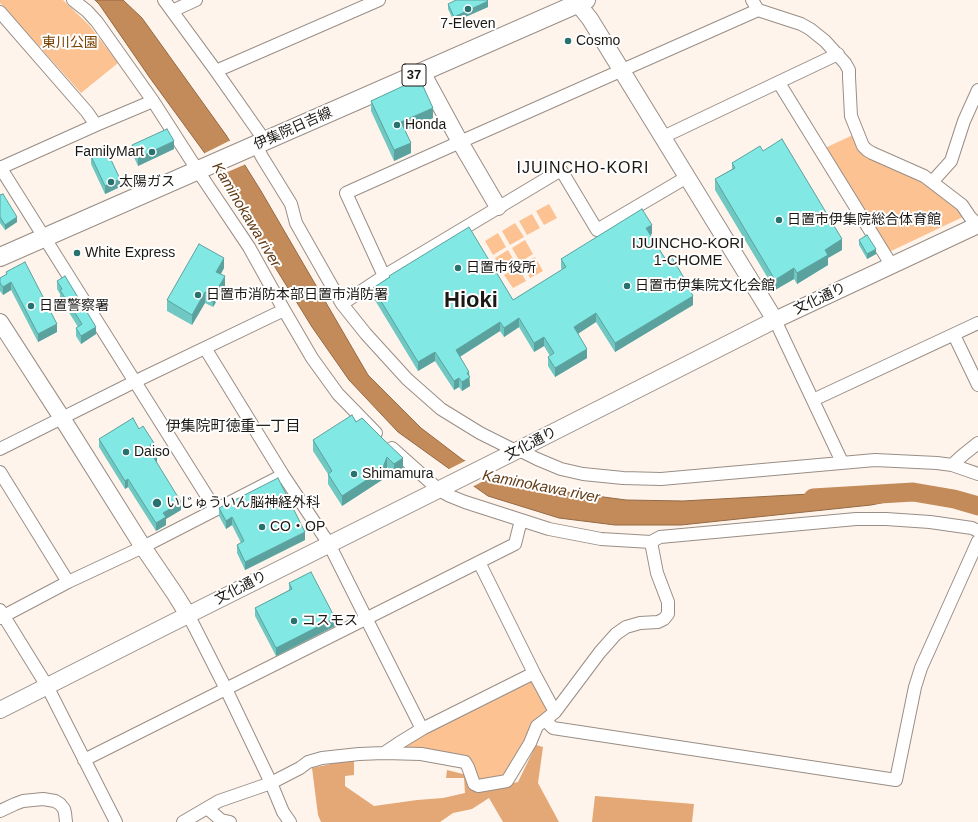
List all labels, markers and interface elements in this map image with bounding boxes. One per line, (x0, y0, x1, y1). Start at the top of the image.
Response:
marker: 7-Eleven (463, 4, 473, 14)
place label: 7-Eleven (440, 16, 496, 32)
place label: Cosmo (576, 33, 620, 49)
park label: 東川公園 (42, 35, 98, 51)
marker: Cosmo (563, 36, 573, 46)
road number: 37 (402, 64, 426, 86)
street label: 伊集院日吉線 (251, 104, 335, 154)
place label: Honda (405, 117, 446, 133)
marker: Honda (392, 120, 402, 130)
place label: FamilyMart (75, 144, 144, 160)
marker: FamilyMart (147, 147, 157, 157)
water label: Kaminokawa river (208, 159, 284, 271)
district label: IJUINCHO-KORI (516, 159, 650, 179)
place label: 太陽ガス (119, 174, 175, 190)
marker: 太陽ガス (106, 177, 116, 187)
place label: 日置市伊集院総合体育館 (787, 212, 941, 228)
marker: 日置市伊集院総合体育館 (774, 215, 784, 225)
district label: IJUINCHO-KORI 1-CHOME (625, 235, 751, 270)
place label: White Express (85, 245, 175, 261)
marker: White Express (72, 248, 82, 258)
place label: 日置市役所 (466, 260, 536, 276)
marker: 日置市役所 (453, 263, 463, 273)
place label: 日置市伊集院文化会館 (635, 278, 775, 294)
street label: 文化通り (791, 280, 849, 318)
marker: 日置市伊集院文化会館 (622, 281, 632, 291)
place label: 日置市消防本部日置市消防署 (206, 287, 388, 303)
district label: Hioki (444, 288, 498, 314)
marker: 日置市消防本部日置市消防署 (193, 290, 203, 300)
place label: 日置警察署 (39, 298, 109, 314)
marker: 日置警察署 (26, 301, 36, 311)
district label: 伊集院町徳重一丁目 (166, 418, 300, 436)
street label: 文化通り (502, 424, 560, 464)
place label: Daiso (134, 444, 170, 460)
marker: Daiso (121, 447, 131, 457)
place label: Shimamura (362, 466, 434, 482)
water label: Kaminokawa river (481, 467, 601, 507)
marker: Shimamura (349, 469, 359, 479)
place label: いじゅういん脳神経外科 (166, 495, 320, 511)
marker: いじゅういん脳神経外科 (151, 497, 163, 509)
place label: CO・OP (270, 519, 325, 535)
marker: CO・OP (257, 522, 267, 532)
street label: 文化通り (212, 568, 270, 608)
place label: コスモス (302, 613, 358, 629)
marker: コスモス (289, 616, 299, 626)

